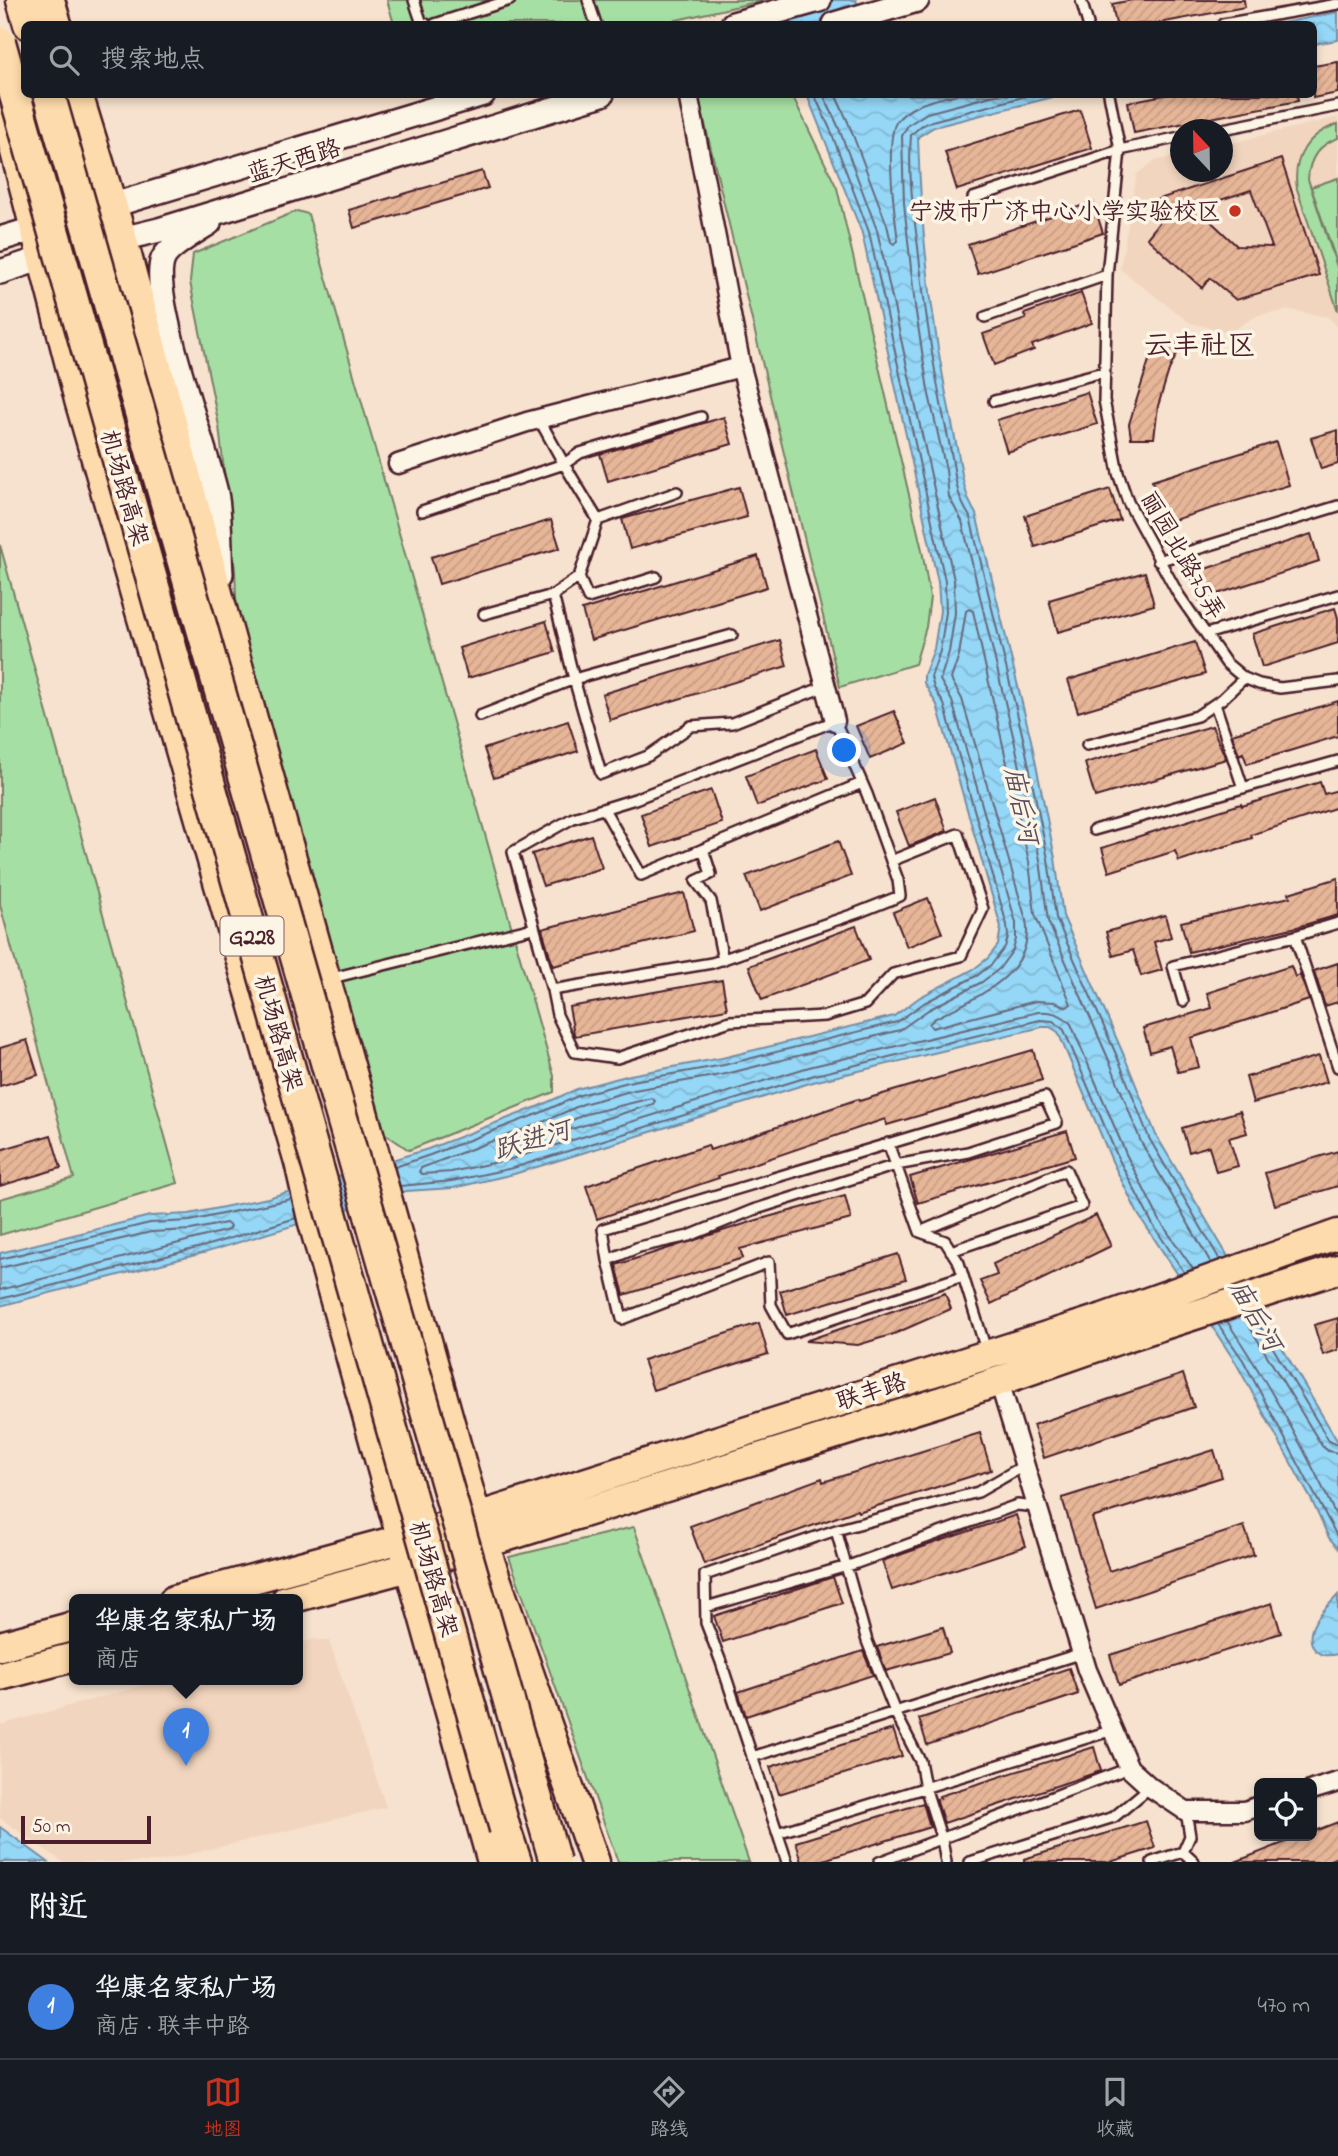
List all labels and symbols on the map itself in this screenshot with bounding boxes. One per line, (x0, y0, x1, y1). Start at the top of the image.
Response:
north arrow (1170, 119, 1233, 182)
street label: 蓝天西路 (244, 132, 346, 193)
place label: 宁波市广济中心小学实验校区 (909, 196, 1221, 231)
marker: 宁波市广济中心小学实验校区 (1227, 203, 1243, 219)
district label: 云丰社区 (1144, 327, 1256, 368)
street label: 机场路高架 (89, 426, 156, 551)
street label: 丽园北路75弄 (1130, 485, 1232, 627)
your location (827, 733, 861, 767)
water label: 庙后河 (992, 764, 1047, 852)
road number: G228 (220, 917, 284, 956)
street label: 机场路高架 (243, 971, 310, 1096)
water label: 跃进河 (490, 1112, 579, 1171)
water label: 庙后河 (1217, 1273, 1291, 1363)
street label: 联丰路 (832, 1366, 911, 1421)
street label: 机场路高架 (398, 1517, 465, 1642)
pin: 1 (163, 1708, 209, 1766)
scale bar (21, 1813, 150, 1845)

